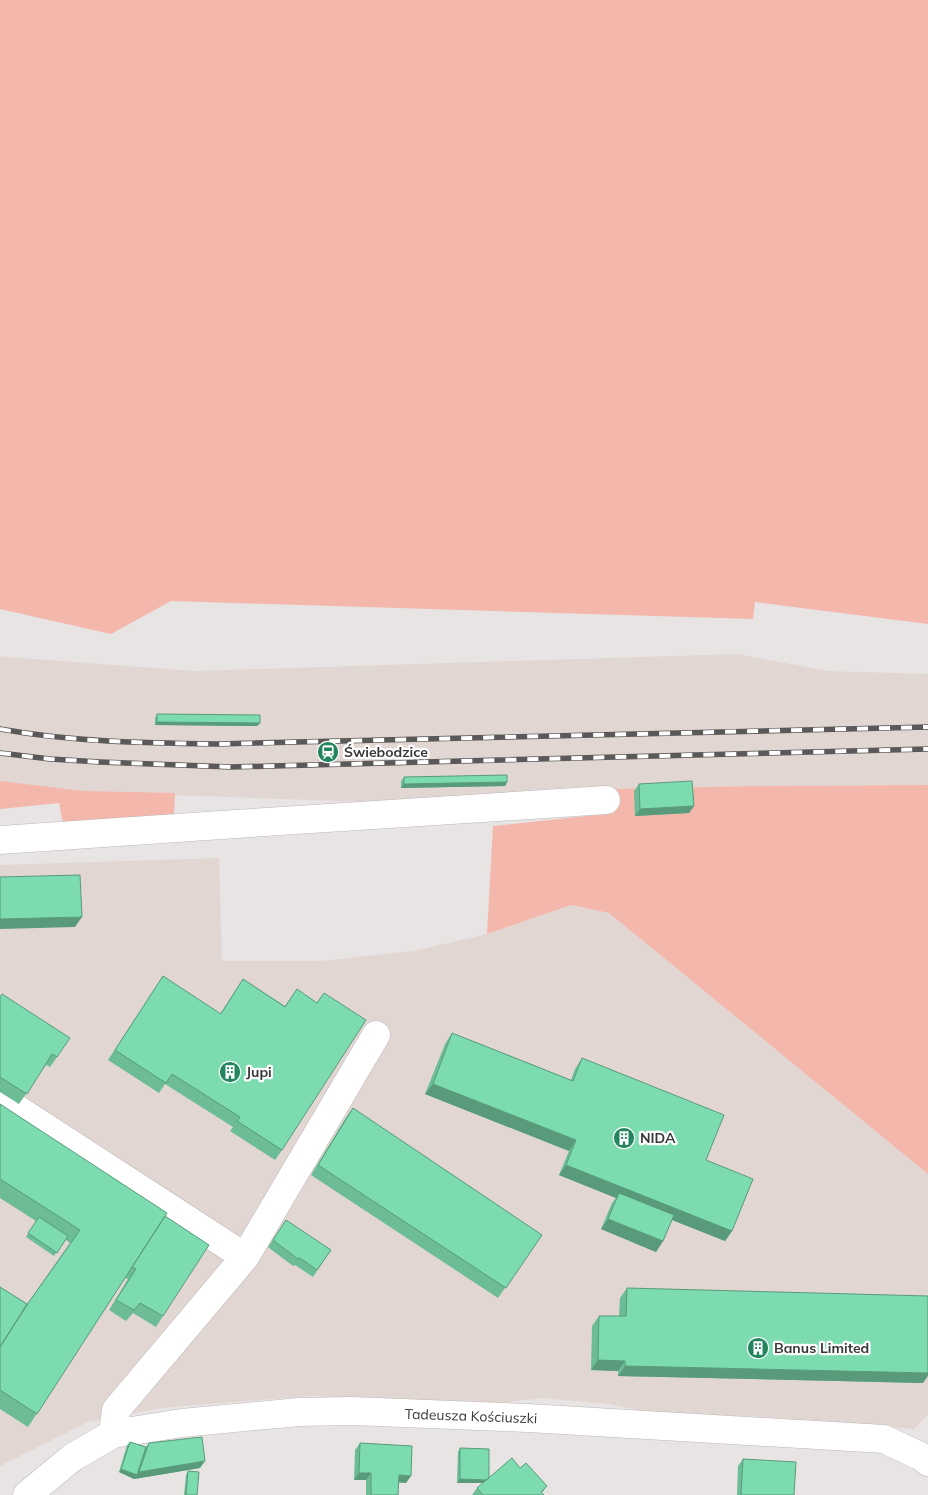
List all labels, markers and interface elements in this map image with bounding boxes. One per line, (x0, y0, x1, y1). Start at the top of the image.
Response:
station icon: Świebodzice (316, 740, 340, 764)
place label: Świebodzice (344, 743, 428, 761)
building icon: Jupi (218, 1060, 242, 1084)
place label: Jupi (246, 1063, 272, 1081)
building icon: NIDA (612, 1126, 636, 1150)
place label: NIDA (640, 1129, 676, 1147)
building icon: Banus Limited (746, 1336, 770, 1360)
place label: Banus Limited (774, 1339, 869, 1357)
street label: Tadeusza Kościuszki (404, 1405, 538, 1427)

